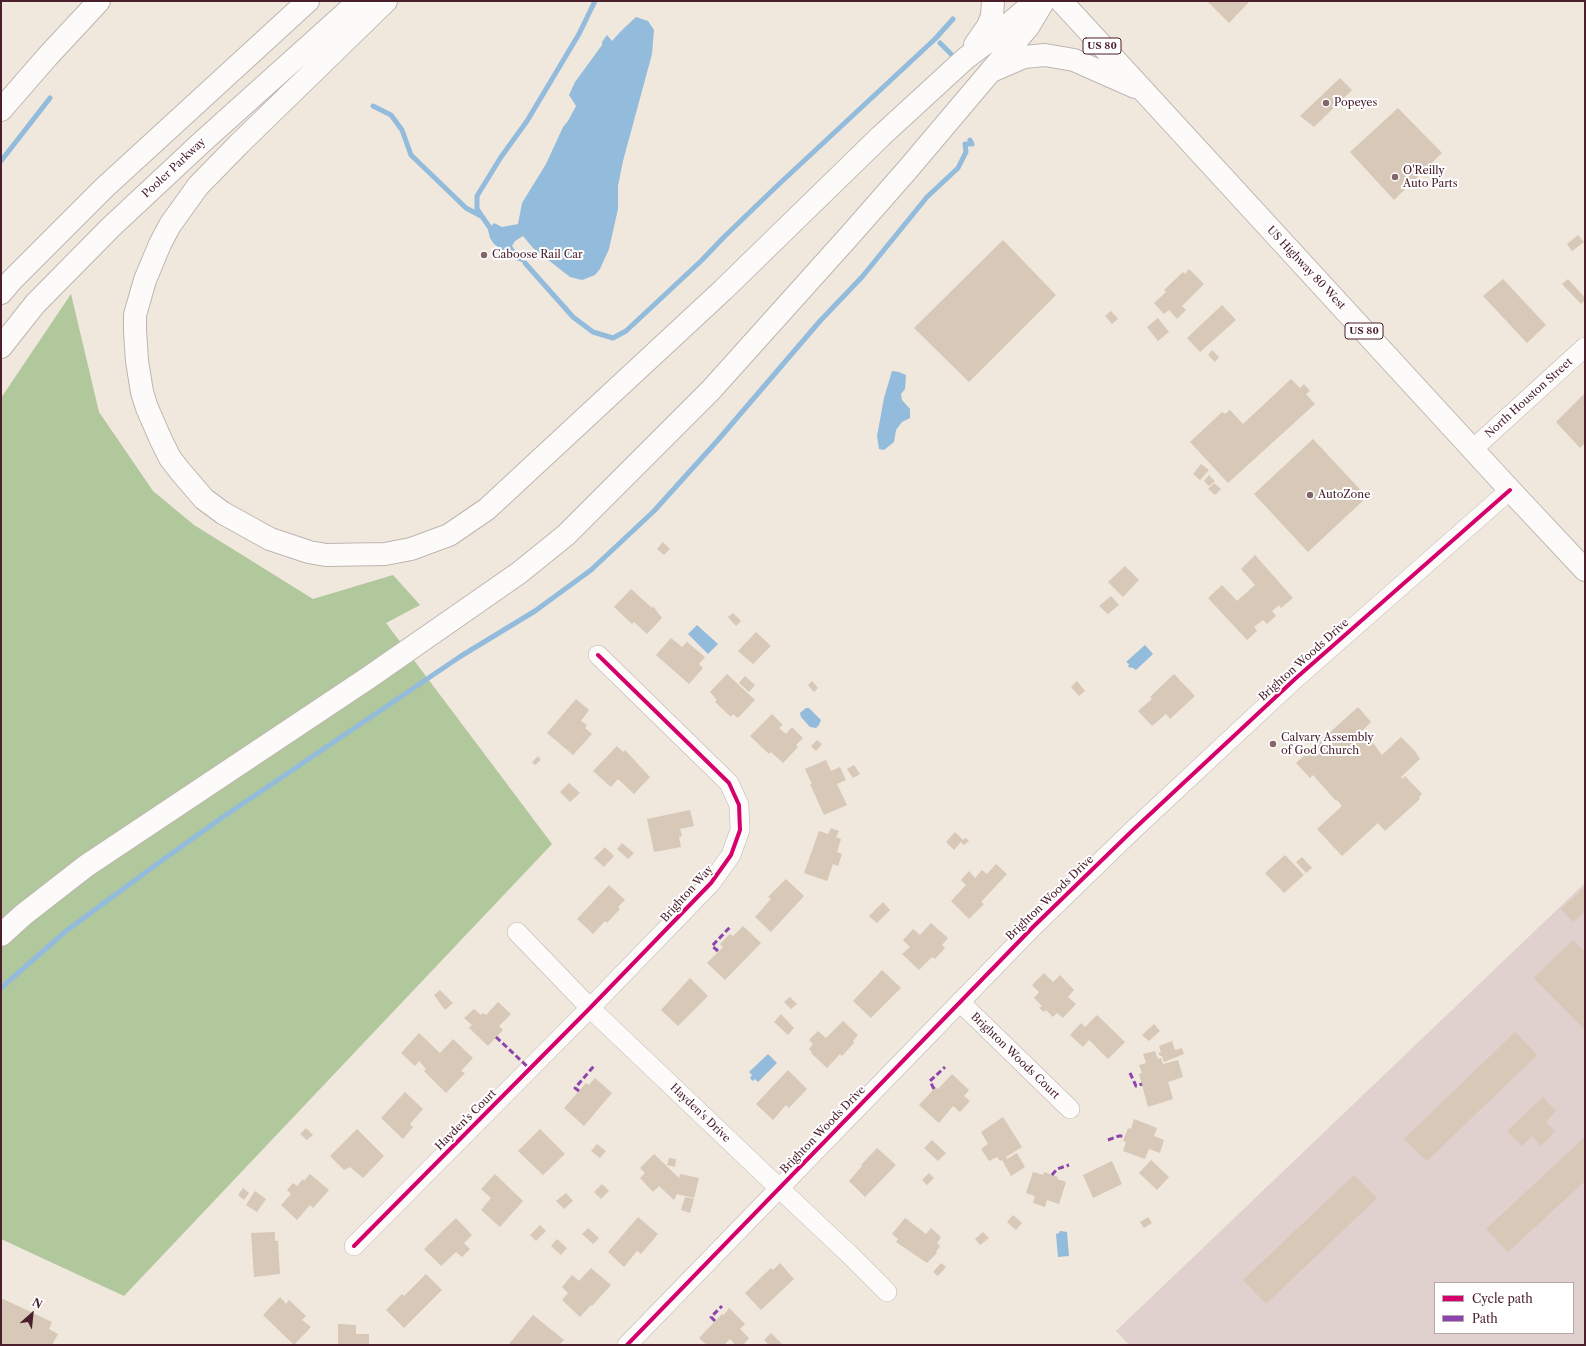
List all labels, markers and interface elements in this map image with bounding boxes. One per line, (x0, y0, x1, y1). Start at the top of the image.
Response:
road number: US 80 (1083, 38, 1121, 54)
place label: Popeyes (1334, 96, 1377, 110)
marker: Popeyes (1321, 98, 1331, 108)
street label: Pooler Parkway (140, 135, 208, 201)
place label: O'Reilly Auto Parts (1403, 164, 1458, 190)
marker: O'Reilly Auto Parts (1390, 172, 1400, 182)
street label: US Highway 80 West (1264, 224, 1348, 312)
place label: Caboose Rail Car (492, 248, 583, 262)
marker: Caboose Rail Car (479, 250, 489, 260)
road number: US 80 (1345, 323, 1383, 339)
street label: North Houston Street (1483, 355, 1575, 441)
place label: AutoZone (1318, 488, 1370, 502)
marker: AutoZone (1305, 490, 1315, 500)
street label: Brighton Woods Drive (1256, 616, 1352, 704)
place label: Calvary Assembly of God Church (1281, 731, 1374, 757)
marker: Calvary Assembly of God Church (1268, 739, 1278, 749)
street label: Brighton Woods Drive (1004, 853, 1096, 943)
street label: Brighton Way (658, 863, 716, 925)
street label: Brighton Woods Court (968, 1010, 1062, 1102)
street label: Hayden's Drive (667, 1081, 733, 1145)
street label: Brighton Woods Drive (778, 1084, 868, 1176)
street label: Hayden's Court (433, 1087, 499, 1153)
legend (1434, 1282, 1574, 1334)
text: Cycle path (1472, 1291, 1533, 1306)
north arrow (12, 1294, 52, 1334)
text: N (30, 1295, 45, 1312)
text: Path (1472, 1311, 1498, 1326)

